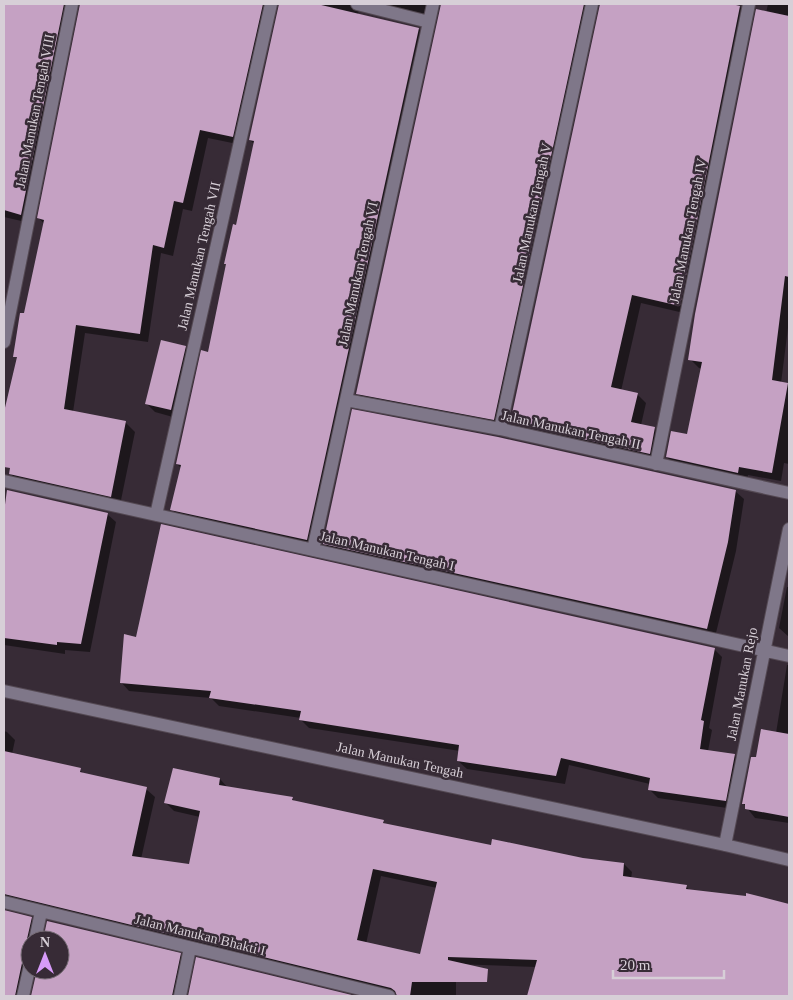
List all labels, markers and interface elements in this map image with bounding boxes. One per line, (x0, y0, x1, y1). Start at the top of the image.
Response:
street label: Jalan Manukan Tengah VIII (13, 32, 57, 189)
street label: Jalan Manukan Tengah V (510, 142, 554, 284)
street label: Jalan Manukan Tengah IV (667, 157, 709, 305)
street label: Jalan Manukan Tengah VII (175, 180, 223, 332)
street label: Jalan Manukan Tengah VI (335, 200, 381, 348)
street label: Jalan Manukan Tengah II (500, 408, 642, 452)
street label: Jalan Manukan Tengah I (318, 528, 456, 574)
street label: Jalan Manukan Rejo (724, 626, 760, 742)
street label: Jalan Manukan Tengah (335, 739, 465, 781)
street label: Jalan Manukan Bhakti I (133, 911, 267, 959)
north arrow (20, 930, 70, 980)
text: N (40, 935, 50, 950)
scale bar (613, 948, 724, 980)
text: 20 m (620, 957, 651, 973)

